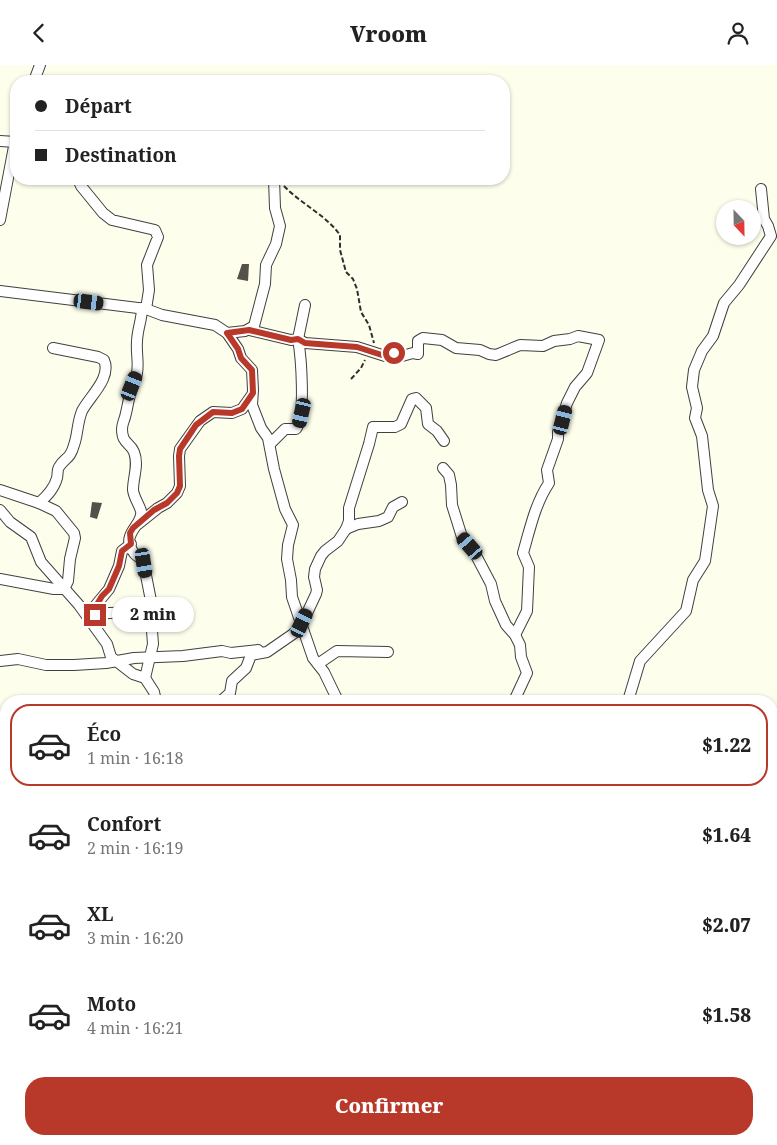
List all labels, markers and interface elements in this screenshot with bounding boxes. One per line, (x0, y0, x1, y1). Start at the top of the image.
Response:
text: Vroom (350, 18, 427, 48)
icon: back (25, 19, 53, 47)
icon: person (724, 19, 752, 47)
text: Départ (65, 93, 132, 119)
text: Destination (65, 142, 177, 168)
north arrow (716, 200, 761, 245)
map controls (716, 200, 761, 245)
car (73, 293, 104, 311)
route start (383, 342, 405, 364)
car (119, 369, 144, 403)
car (291, 397, 312, 429)
car (552, 404, 573, 436)
car (454, 530, 485, 562)
car (134, 547, 153, 579)
callout: 2 min (112, 597, 195, 633)
text: 2 min (130, 603, 176, 625)
route end (84, 604, 106, 626)
car (288, 606, 315, 640)
text: Éco (87, 721, 121, 747)
icon: car (27, 723, 72, 768)
text: $1.22 (702, 732, 751, 758)
text: 1 min · 16:18 (87, 747, 183, 769)
text: Confort (87, 811, 161, 837)
icon: car (27, 813, 72, 858)
text: $1.64 (702, 822, 751, 848)
text: 2 min · 16:19 (87, 837, 183, 859)
text: XL (87, 901, 113, 927)
icon: car (27, 903, 72, 948)
text: $2.07 (702, 912, 751, 938)
text: 3 min · 16:20 (87, 927, 183, 949)
text: Moto (87, 991, 136, 1017)
icon: car (27, 993, 72, 1038)
text: $1.58 (702, 1002, 751, 1028)
text: 4 min · 16:21 (87, 1017, 183, 1039)
button: Confirmer (25, 1077, 753, 1135)

